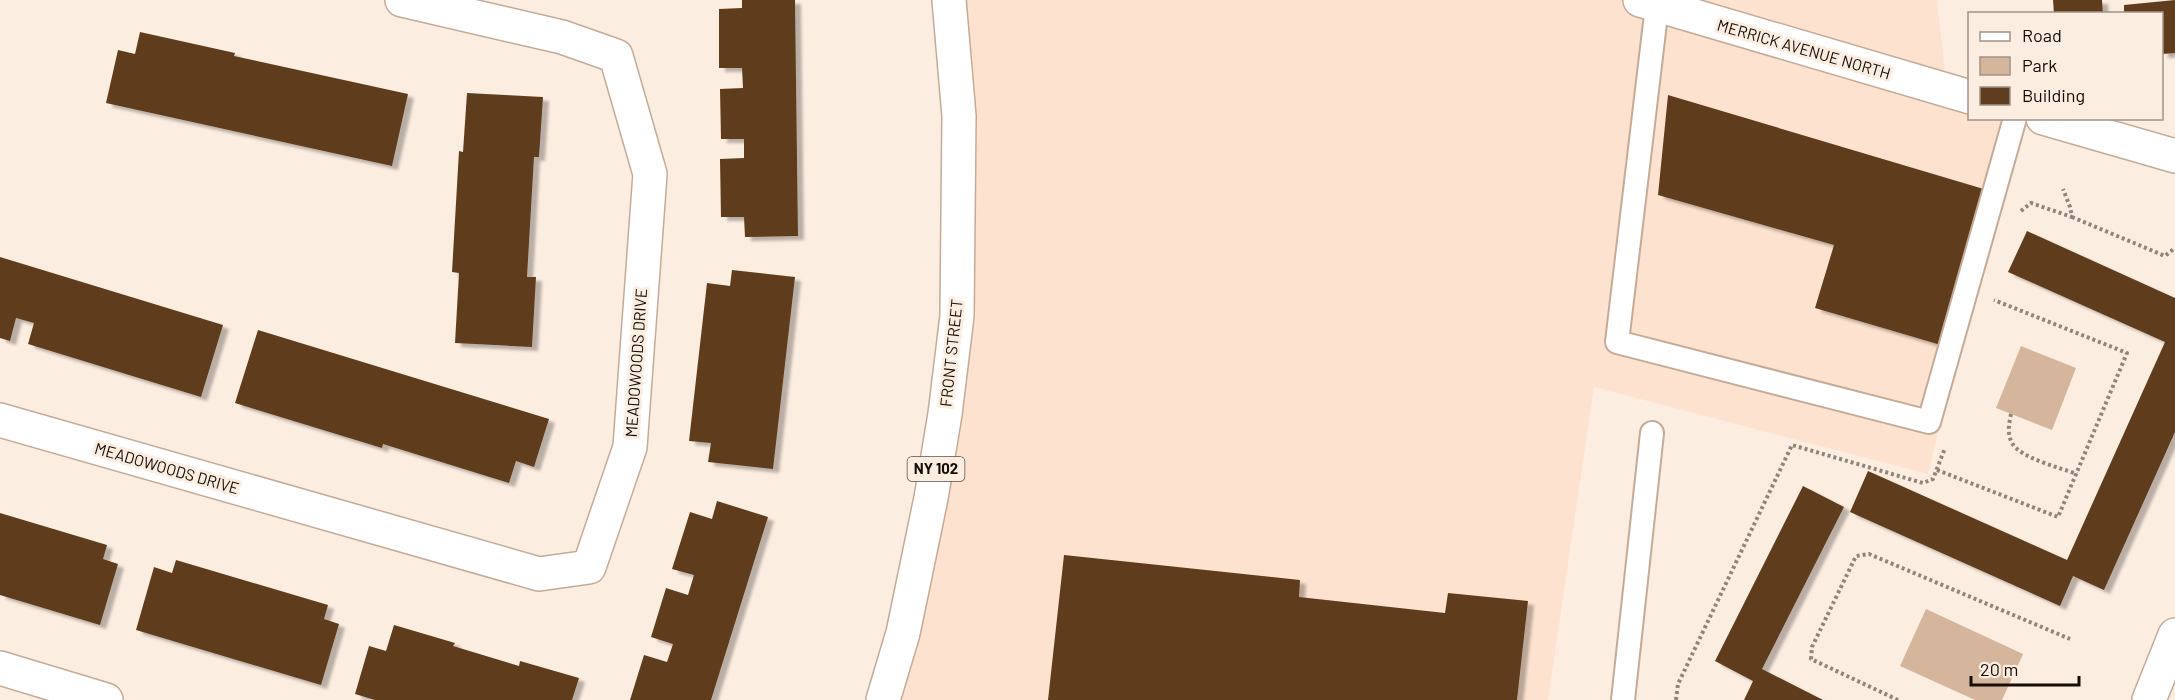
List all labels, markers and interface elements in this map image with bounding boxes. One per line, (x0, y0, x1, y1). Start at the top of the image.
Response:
legend (1968, 12, 2163, 120)
street label: MERRICK AVENUE NORTH (1715, 15, 1893, 82)
text: Road (2022, 24, 2062, 46)
text: Park (2022, 54, 2057, 76)
text: Building (2022, 84, 2085, 106)
street label: MEADOWOODS DRIVE (621, 288, 650, 438)
street label: FRONT STREET (935, 298, 966, 408)
street label: MEADOWOODS DRIVE (93, 438, 241, 497)
road number: NY 102 (908, 457, 964, 481)
scale bar (1971, 649, 2079, 687)
text: 20 m (1980, 658, 2018, 680)

